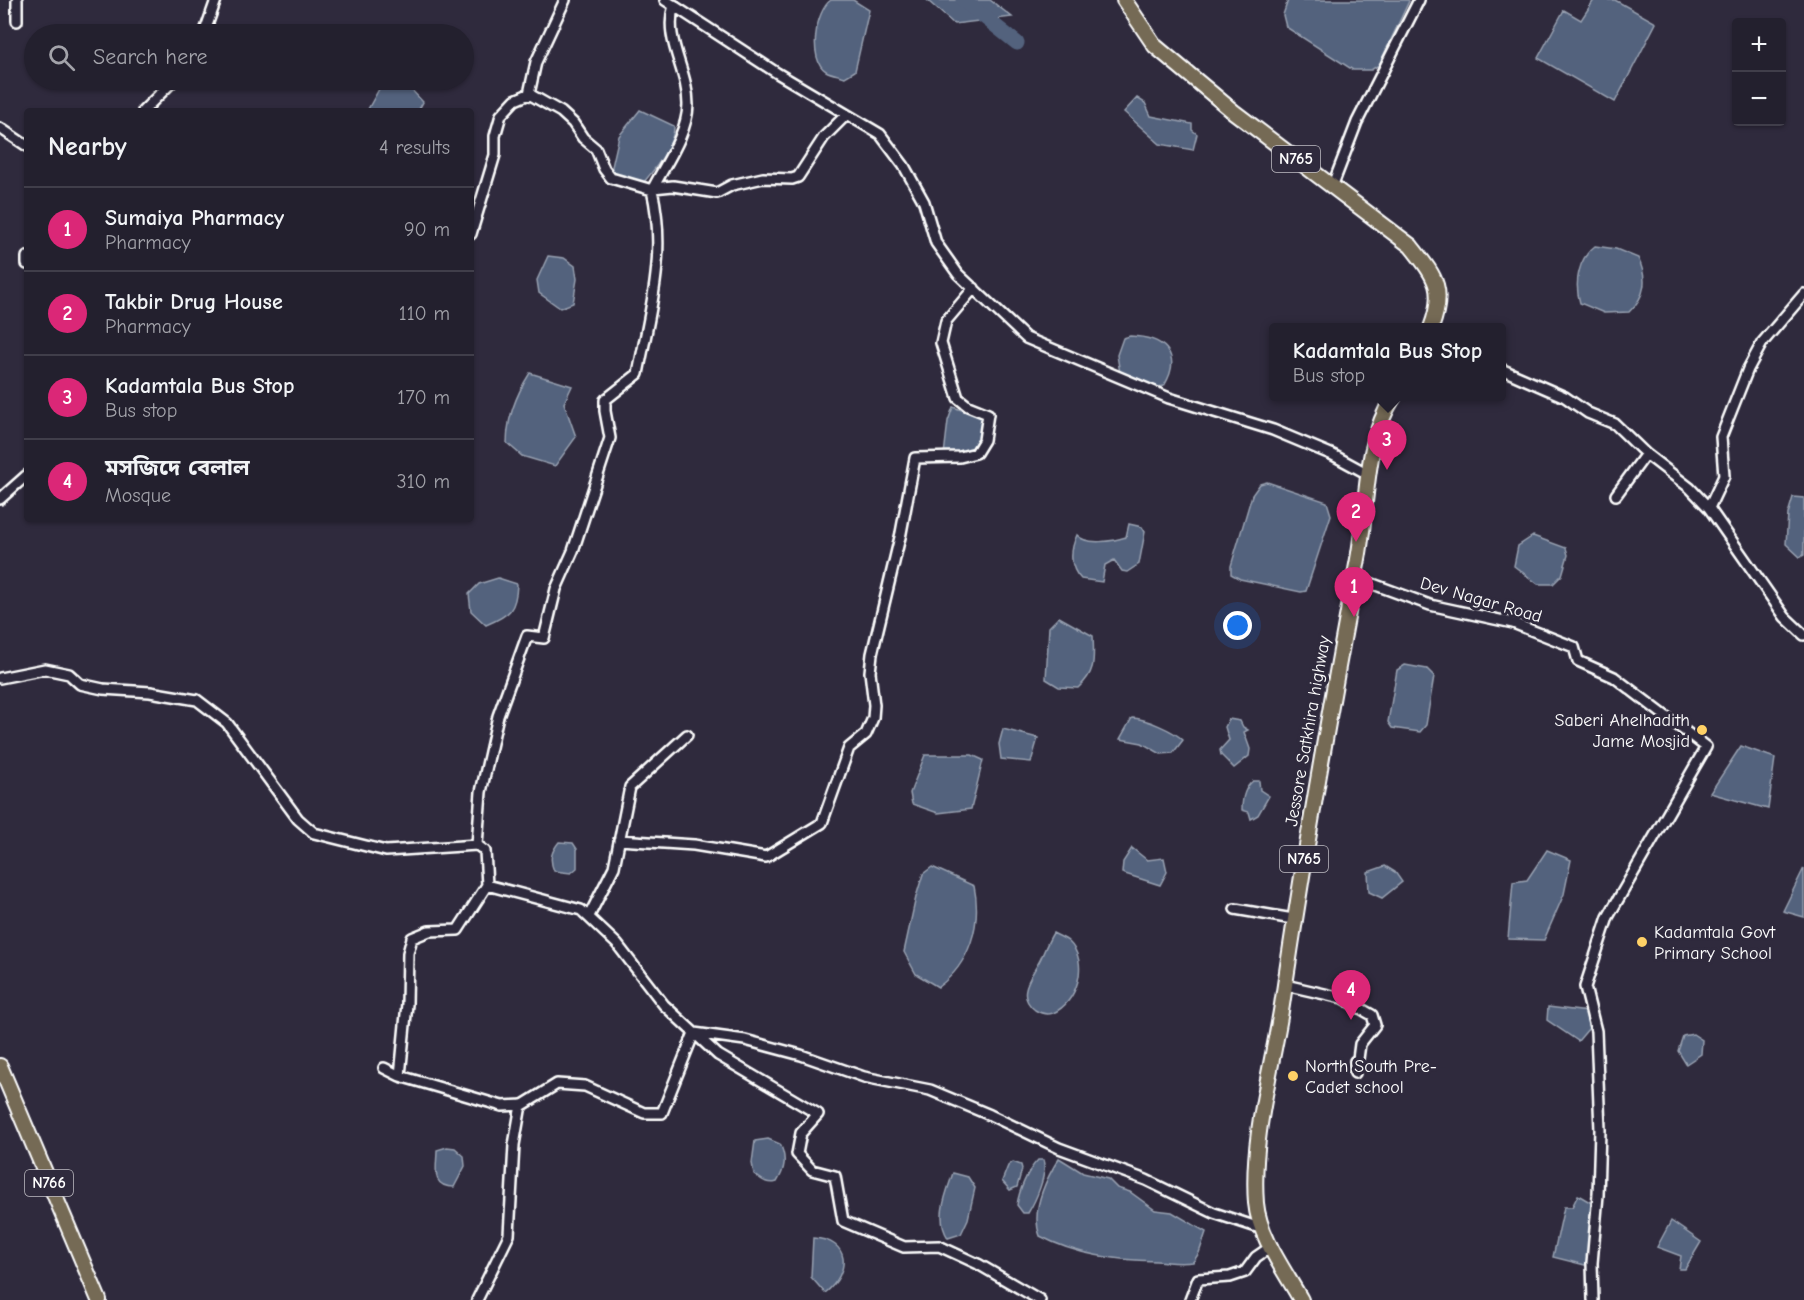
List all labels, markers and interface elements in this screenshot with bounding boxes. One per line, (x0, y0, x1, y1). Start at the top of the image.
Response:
map controls (1732, 18, 1786, 126)
button: + (1732, 18, 1786, 72)
search box (24, 24, 474, 90)
icon: search (45, 41, 78, 74)
text: Search here (93, 44, 208, 70)
button: − (1732, 72, 1786, 126)
text: Nearby (48, 132, 127, 162)
text: 4 results (379, 136, 450, 159)
road number: N765 (1272, 146, 1320, 172)
text: Sumaiya Pharmacy (105, 205, 284, 231)
text: 1 (64, 218, 71, 241)
text: 90 m (404, 218, 450, 241)
text: Pharmacy (105, 231, 191, 254)
text: Takbir Drug House (105, 289, 283, 315)
text: 2 (63, 302, 72, 325)
text: 110 m (399, 302, 450, 325)
text: Pharmacy (105, 315, 191, 338)
popup (1269, 323, 1506, 401)
text: Kadamtala Bus Stop (1293, 338, 1482, 364)
text: Bus stop (1293, 364, 1365, 387)
text: Kadamtala Bus Stop (105, 373, 294, 399)
text: 3 (63, 386, 72, 409)
text: 170 m (397, 386, 450, 409)
text: Bus stop (105, 399, 177, 422)
pin: 3 (1368, 420, 1406, 470)
text: মসজিদে বেলাল (105, 455, 250, 481)
text: 4 (63, 470, 72, 493)
text: 310 m (397, 470, 450, 493)
text: Mosque (105, 484, 171, 507)
pin: 2 (1336, 492, 1376, 542)
pin: 1 (1334, 568, 1374, 617)
street label: Dev Nagar Road (1418, 573, 1544, 627)
your location (1223, 611, 1252, 640)
street label: Jessore Satkhira highway (1281, 633, 1335, 828)
place label: Saberi Ahelhadith Jame Mosjid (1554, 710, 1690, 752)
marker: Saberi Ahelhadith Jame Mosjid (1695, 723, 1709, 737)
road number: N765 (1280, 846, 1328, 872)
place label: Kadamtala Govt Primary School (1654, 922, 1776, 964)
marker: Kadamtala Govt Primary School (1635, 935, 1649, 949)
pin: 4 (1332, 970, 1370, 1020)
place label: North South Pre- Cadet school (1305, 1056, 1437, 1098)
marker: North South Pre- Cadet school (1286, 1069, 1300, 1083)
road number: N766 (25, 1170, 73, 1196)

